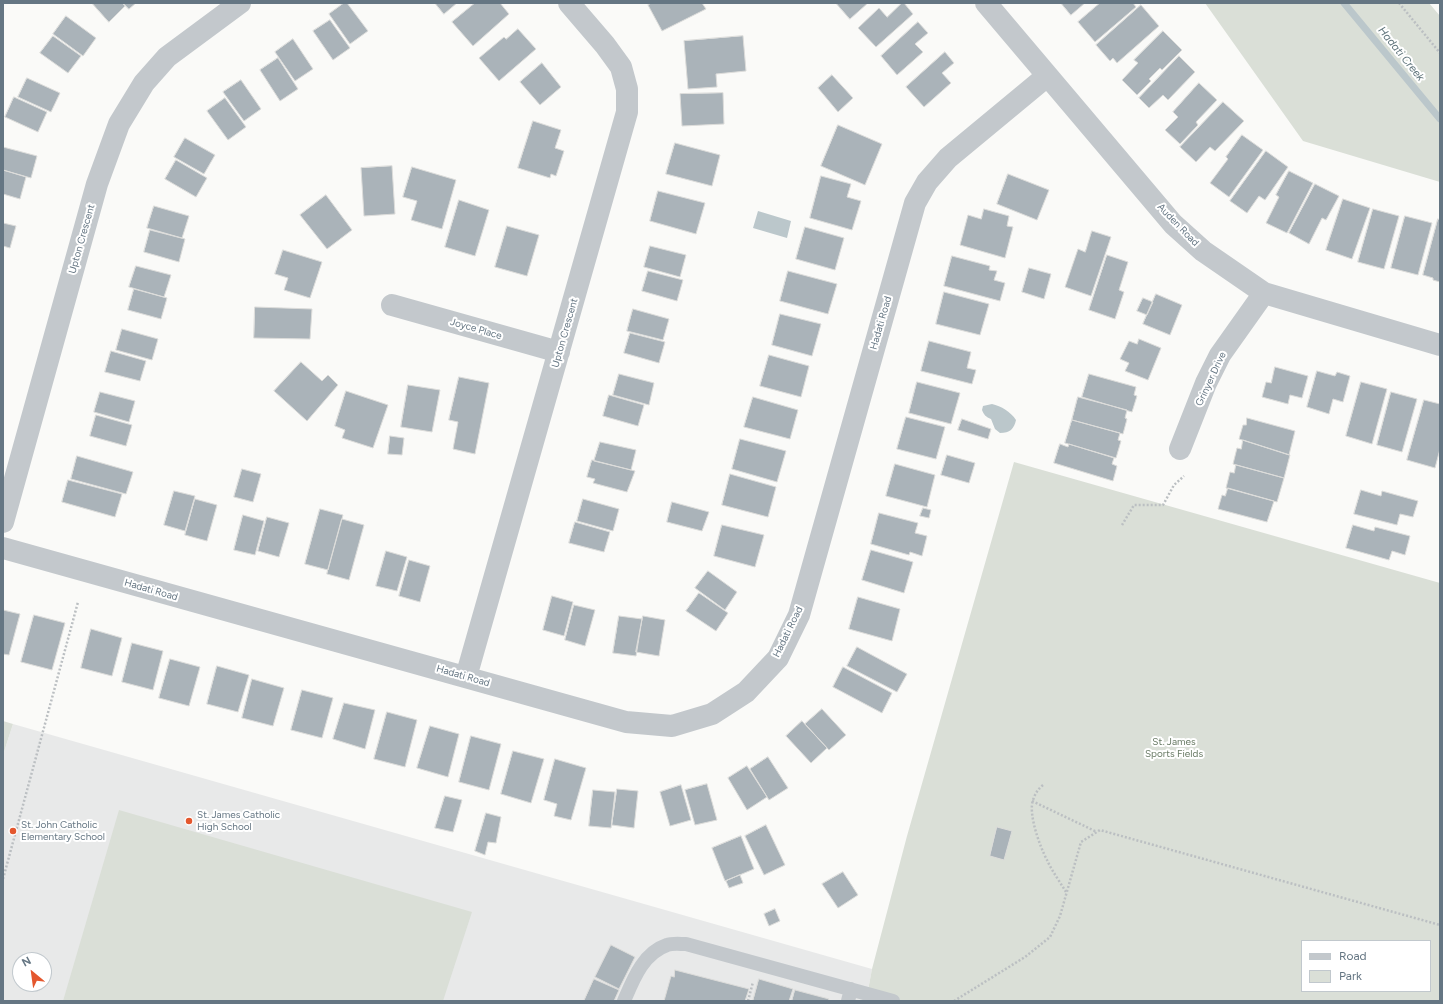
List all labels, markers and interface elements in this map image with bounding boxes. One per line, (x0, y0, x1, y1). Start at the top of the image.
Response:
water label: Hadati Creek (1375, 24, 1427, 84)
street label: Auden Road (1155, 201, 1201, 249)
street label: Upton Crescent (66, 203, 98, 275)
street label: Hadati Road (868, 295, 894, 351)
street label: Upton Crescent (549, 297, 581, 369)
street label: Joyce Place (449, 316, 503, 342)
street label: Grinyer Drive (1193, 350, 1229, 408)
street label: Hadati Road (123, 577, 179, 603)
street label: Hadati Road (771, 605, 805, 659)
street label: Hadati Road (435, 663, 491, 689)
park label: St. James Sports Fields (1145, 736, 1203, 760)
place label: St. James Catholic High School (197, 809, 280, 832)
marker: St. James Catholic High School (184, 816, 194, 826)
place label: St. John Catholic Elementary School (21, 819, 105, 842)
marker: St. John Catholic Elementary School (8, 826, 18, 836)
legend (1301, 940, 1431, 992)
text: Road (1339, 949, 1367, 963)
north arrow (12, 952, 52, 992)
text: N (20, 954, 33, 970)
text: Park (1339, 969, 1362, 983)

